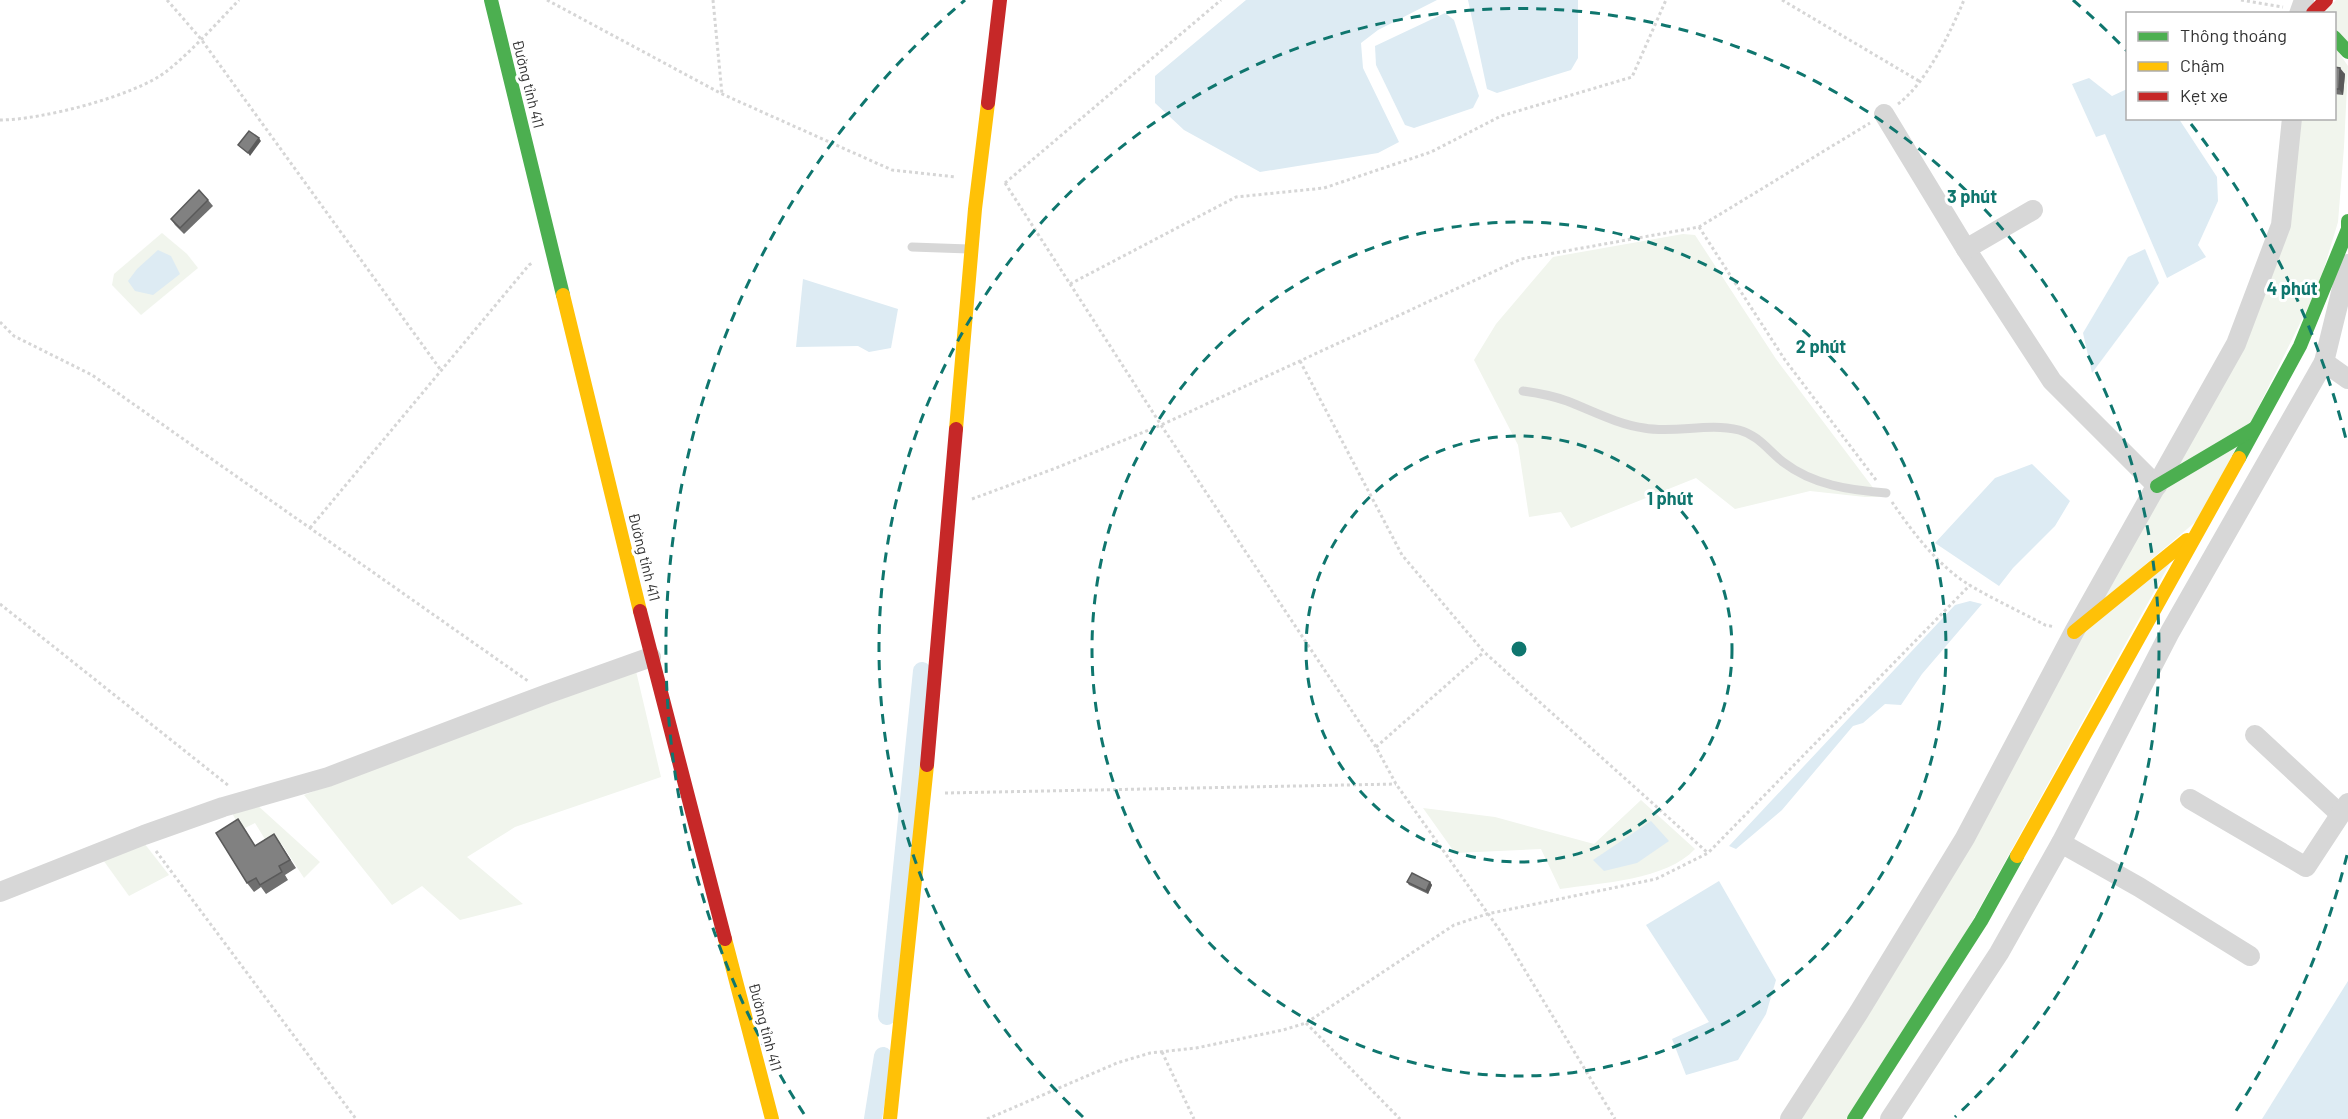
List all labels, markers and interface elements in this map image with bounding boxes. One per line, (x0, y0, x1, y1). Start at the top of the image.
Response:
legend (2126, 12, 2336, 120)
text: Thông thoáng (2180, 24, 2287, 46)
street label: Đường tỉnh 411 (509, 38, 549, 130)
text: Chậm (2180, 54, 2225, 76)
text: Kẹt xe (2180, 84, 2228, 106)
text: 3 phút (1947, 185, 1997, 207)
text: 4 phút (2266, 277, 2318, 299)
text: 2 phút (1796, 335, 1846, 357)
text: 1 phút (1647, 487, 1694, 509)
street label: Đường tỉnh 411 (625, 511, 665, 603)
centre of rings (1509, 639, 1529, 659)
street label: Đường tỉnh 411 (746, 981, 786, 1073)

